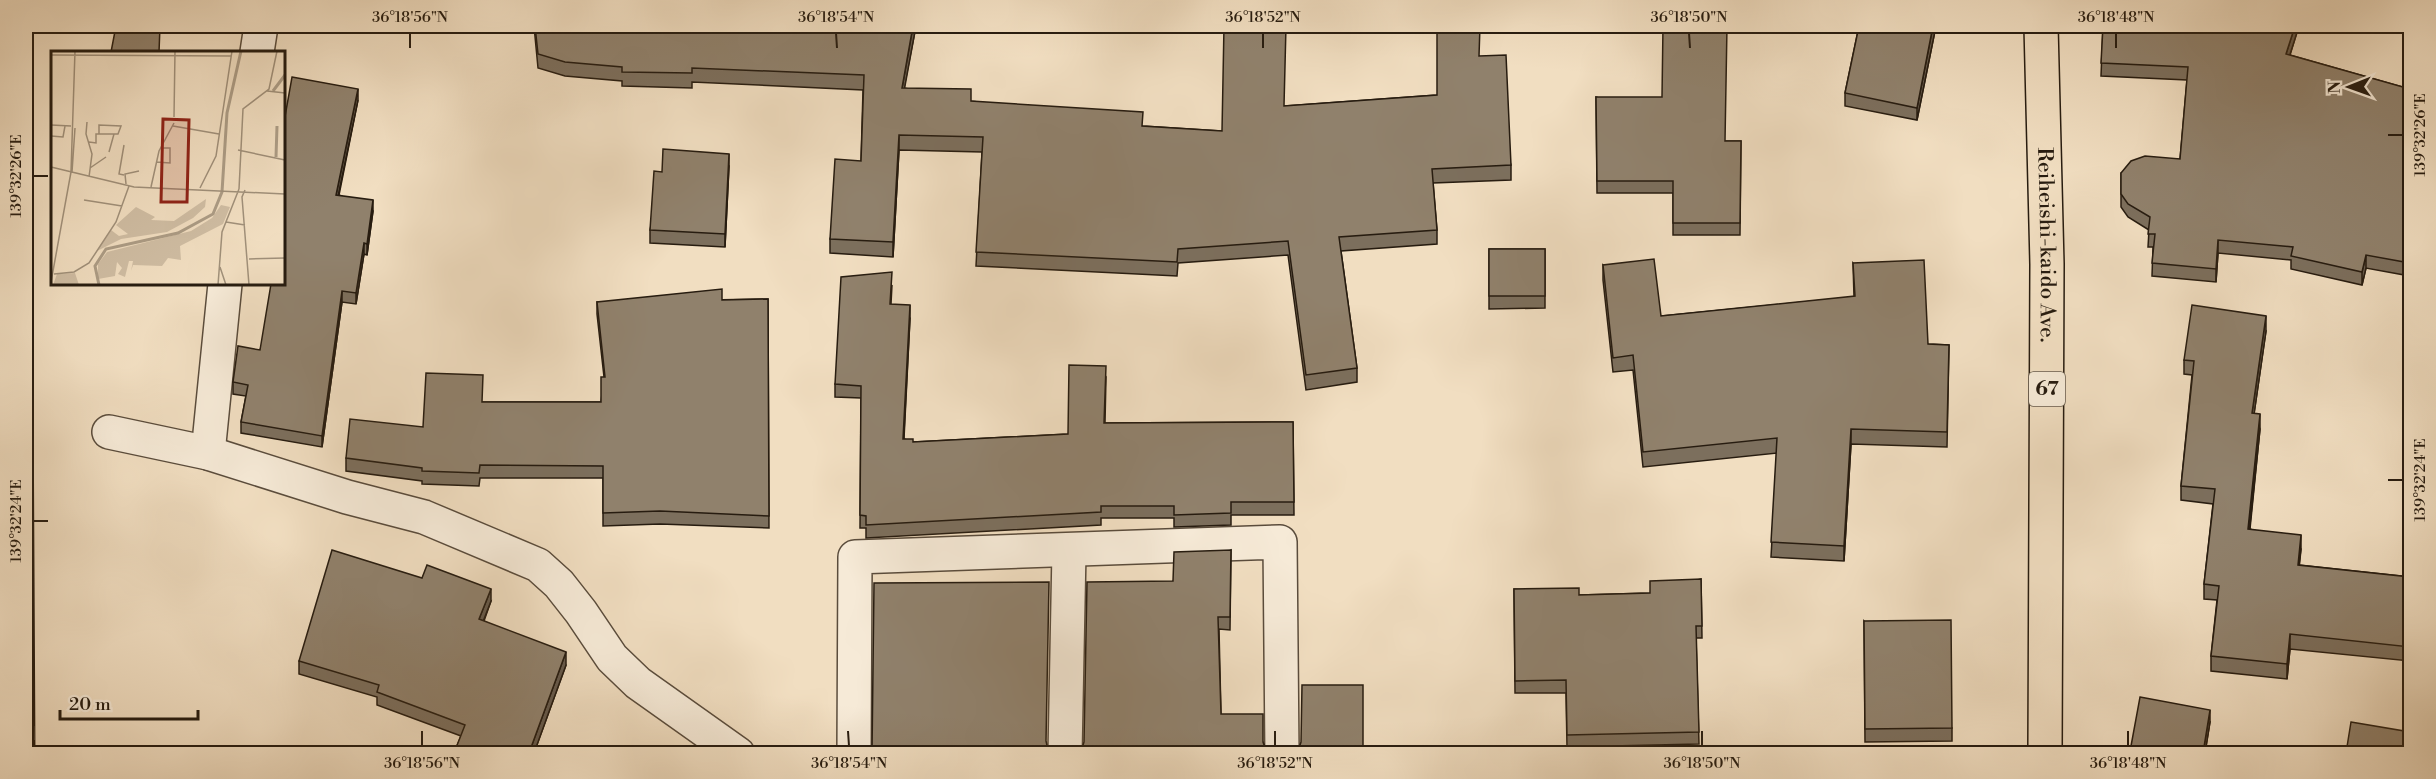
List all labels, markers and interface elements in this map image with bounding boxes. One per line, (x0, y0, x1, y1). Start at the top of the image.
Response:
text: 36°18'56"N (372, 8, 448, 27)
text: 36°18'54"N (798, 8, 874, 27)
text: 36°18'52"N (1225, 8, 1301, 27)
text: 36°18'50"N (1651, 8, 1727, 27)
text: 36°18'48"N (2078, 8, 2154, 27)
inset map (51, 51, 285, 285)
north arrow (2319, 57, 2379, 117)
text: N (2325, 80, 2345, 94)
text: 139°32'26"E (2411, 93, 2430, 177)
text: 139°32'26"E (7, 134, 26, 218)
street label: Reiheishi-kaido Ave. (2031, 147, 2060, 343)
road number: 67 (2029, 372, 2065, 406)
text: 139°32'24"E (2411, 438, 2430, 522)
text: 139°32'24"E (7, 479, 26, 563)
scale bar (60, 683, 198, 721)
text: 20 m (69, 693, 111, 716)
text: 36°18'56"N (384, 754, 460, 773)
text: 36°18'54"N (811, 754, 887, 773)
text: 36°18'52"N (1237, 754, 1313, 773)
text: 36°18'50"N (1664, 754, 1740, 773)
text: 36°18'48"N (2090, 754, 2166, 773)

